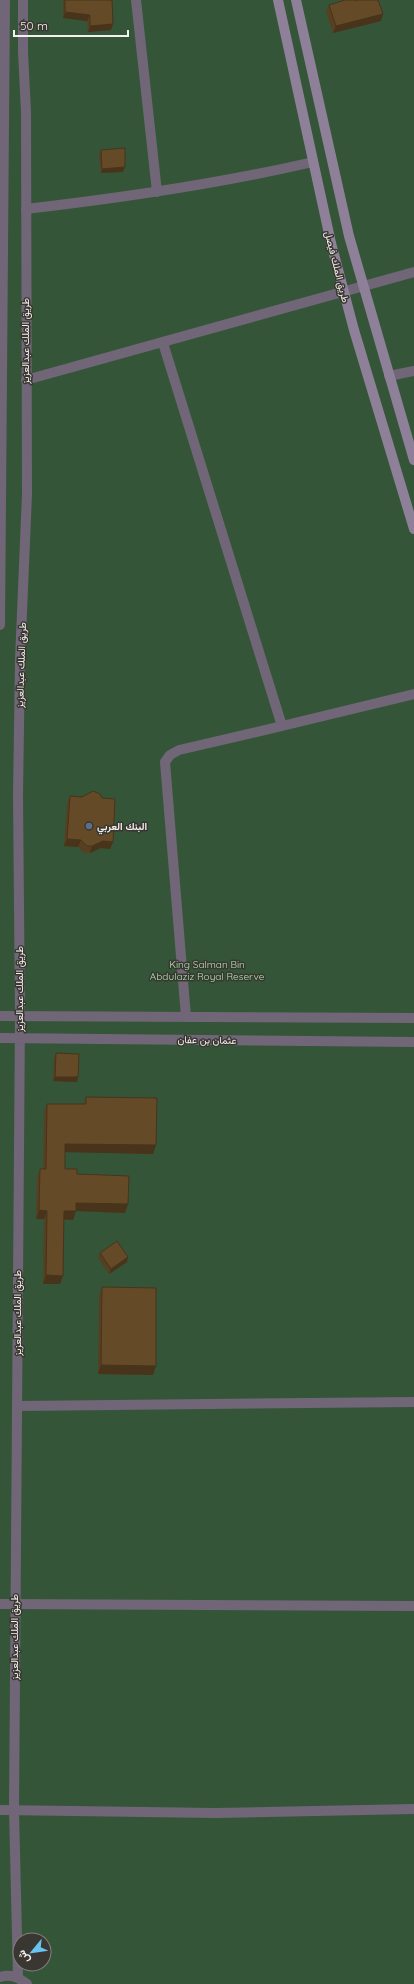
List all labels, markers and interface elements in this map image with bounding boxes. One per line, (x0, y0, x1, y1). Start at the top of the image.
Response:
scale bar (14, 12, 128, 38)
text: 50 m (20, 18, 48, 33)
street label: طريق الملك فيصل (322, 230, 352, 305)
street label: طريق الملك عبدالعزيز (19, 298, 32, 385)
street label: طريق الملك عبدالعزيز (13, 621, 29, 709)
place label: البنك العربي (97, 820, 147, 835)
marker: البنك العربي (84, 821, 94, 831)
street label: طريق الملك عبدالعزيز (13, 946, 26, 1033)
park label: King Salman Bin Abdulaziz Royal Reserve (150, 958, 265, 983)
street label: عثمان بن عفان (177, 1033, 237, 1047)
street label: طريق الملك عبدالعزيز (11, 1270, 24, 1357)
street label: طريق الملك عبدالعزيز (8, 1594, 21, 1681)
north arrow (12, 1932, 52, 1972)
text: ش (14, 1948, 33, 1966)

